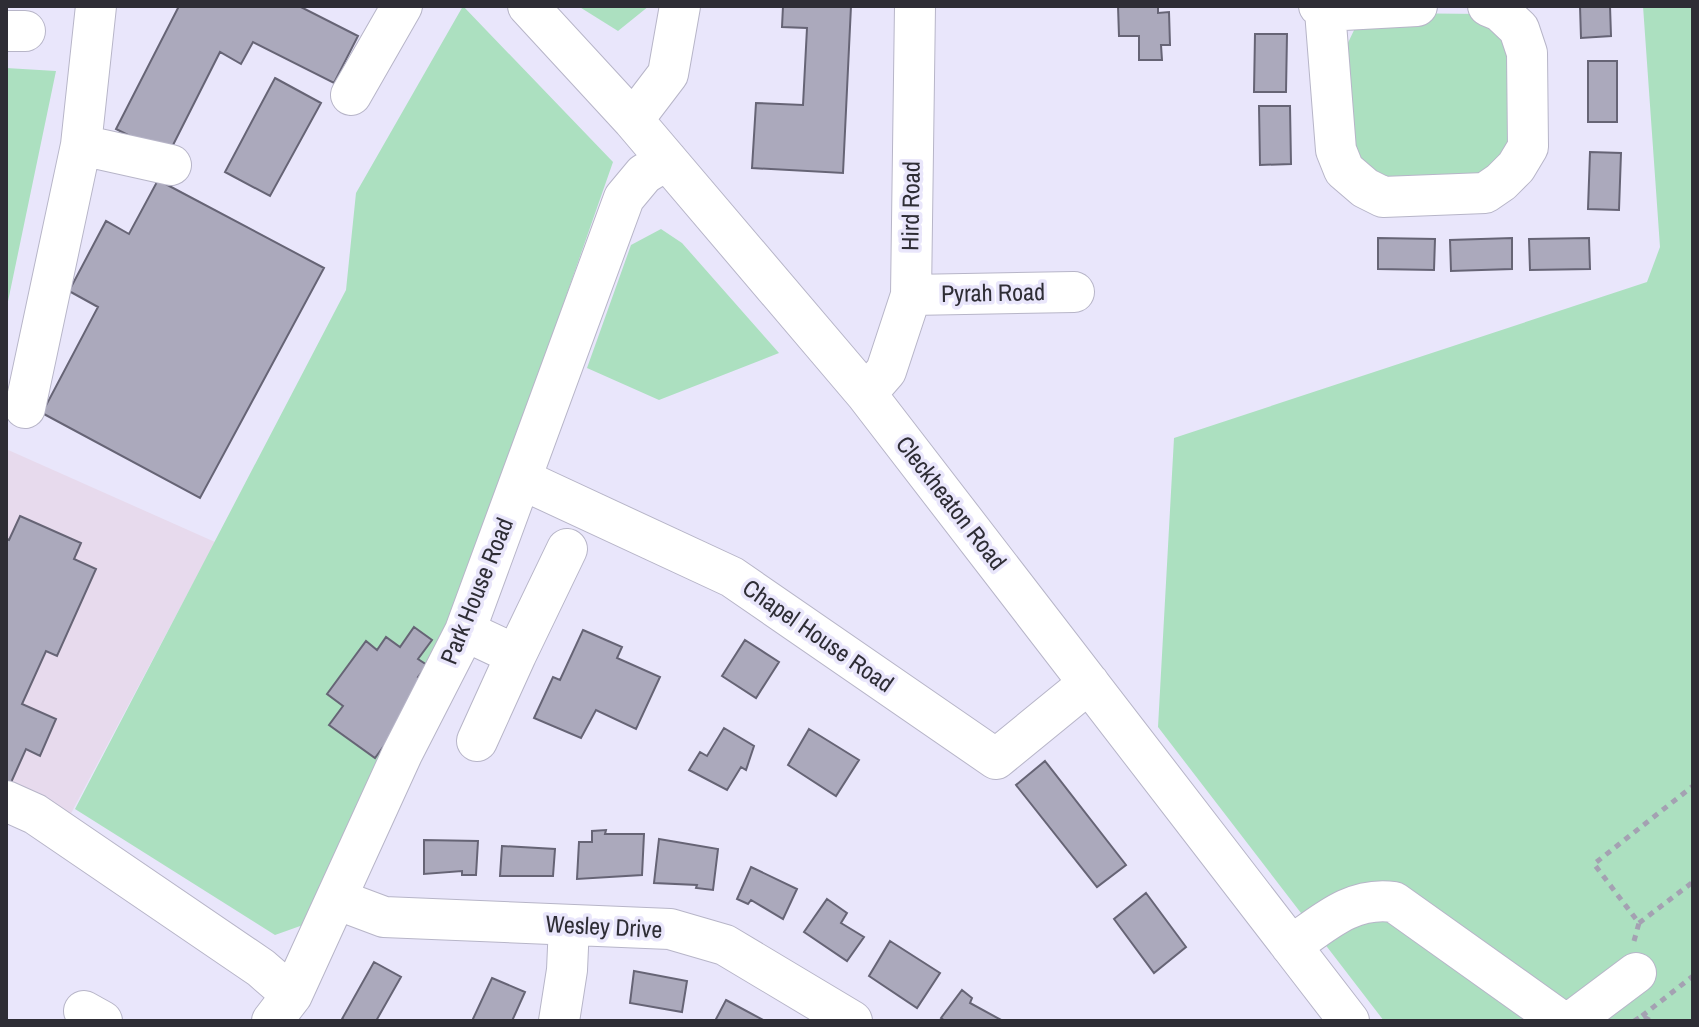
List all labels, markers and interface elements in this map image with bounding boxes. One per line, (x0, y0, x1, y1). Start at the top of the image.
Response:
street label: Hird Road (893, 161, 927, 251)
street label: Pyrah Road (941, 275, 1045, 309)
street label: Cleckheaton Road (889, 429, 1014, 576)
street label: Park House Road (432, 513, 520, 669)
street label: Chapel House Road (737, 571, 900, 699)
street label: Wesley Drive (545, 907, 663, 945)

